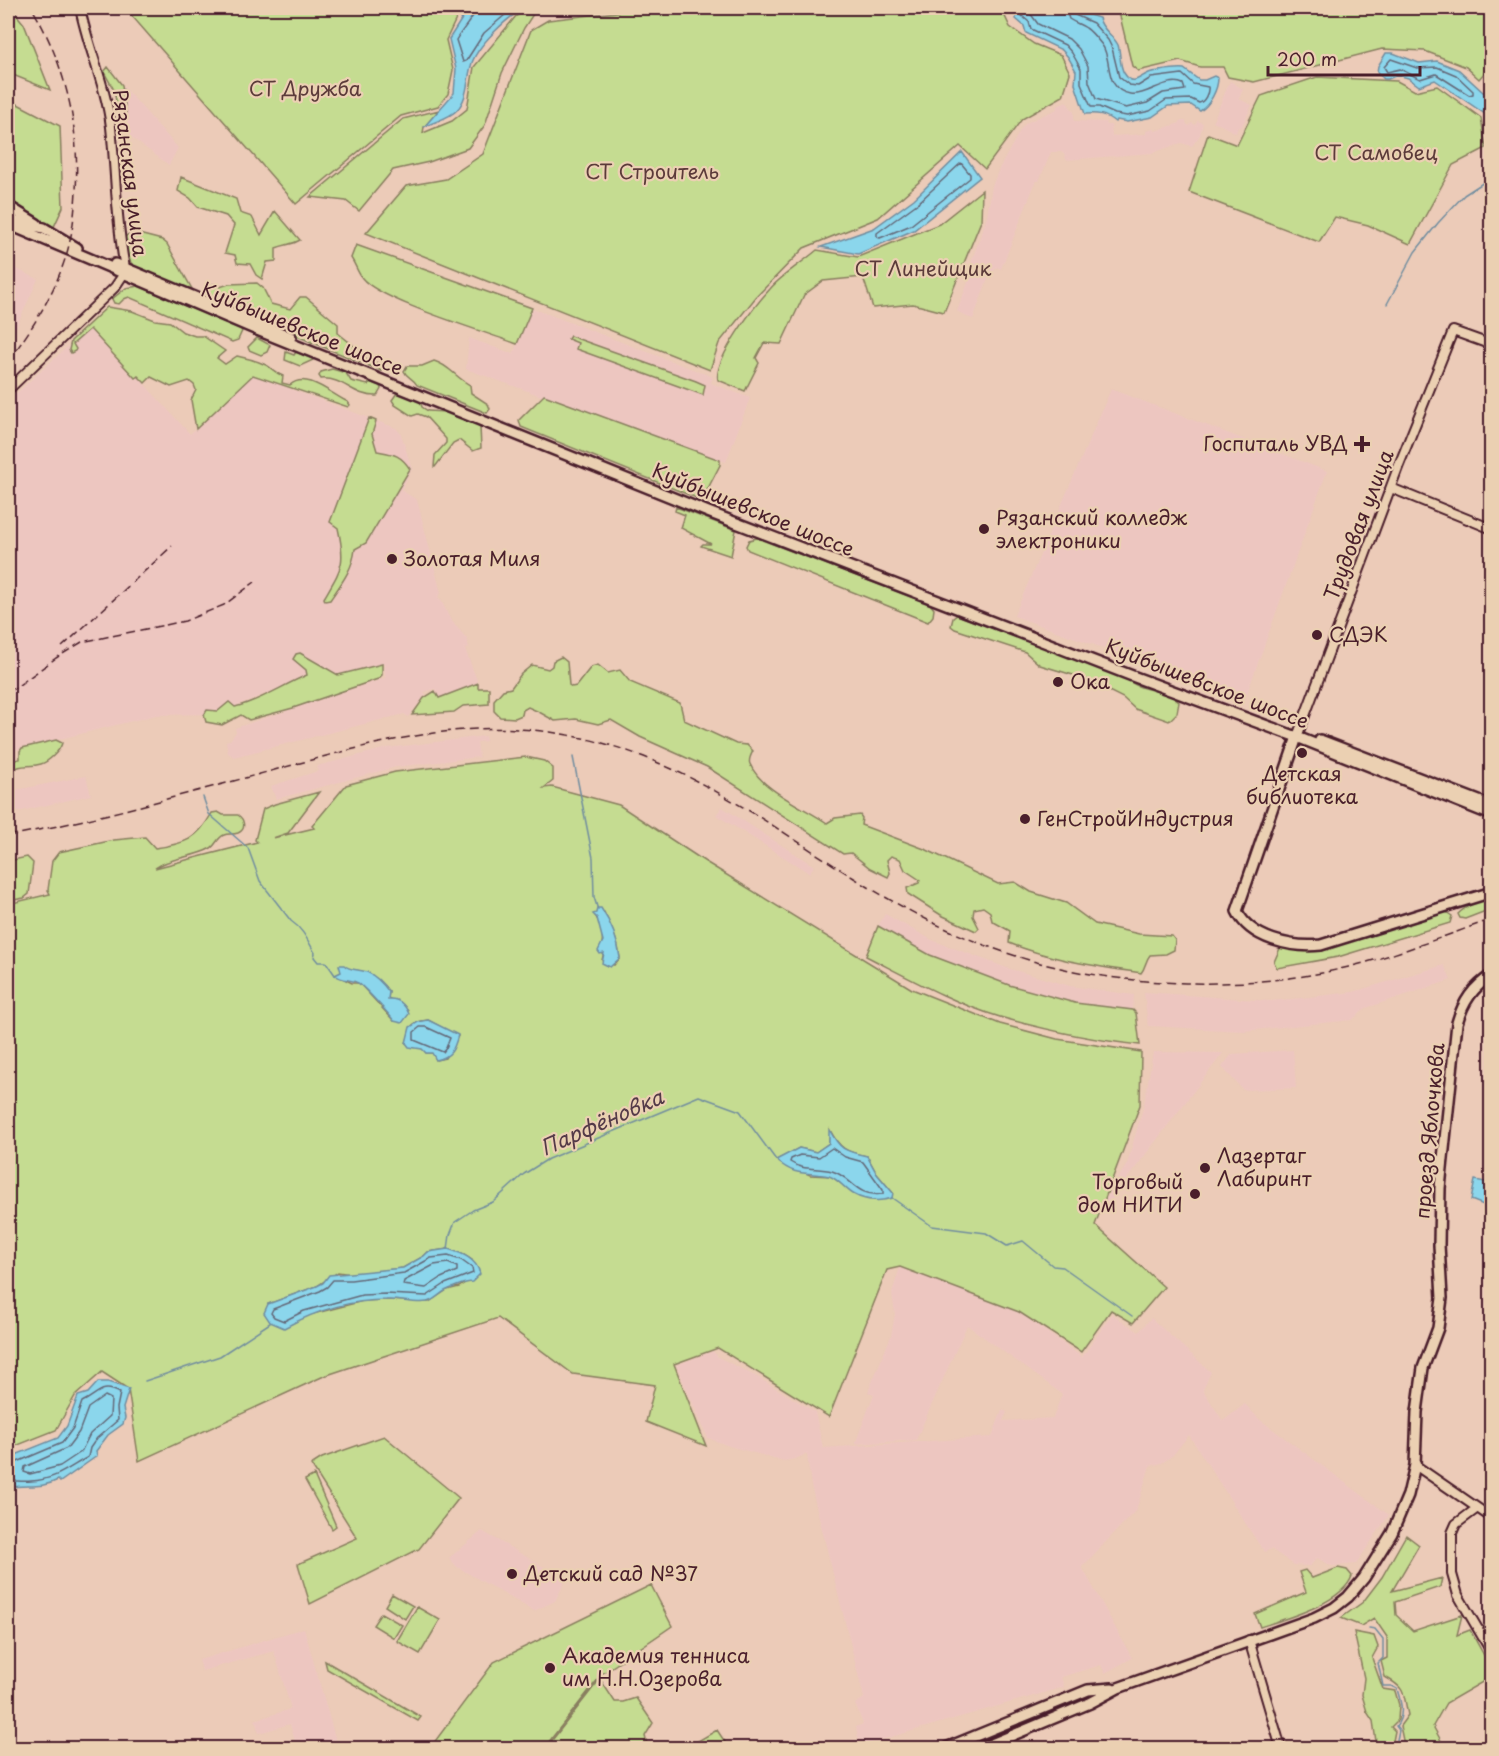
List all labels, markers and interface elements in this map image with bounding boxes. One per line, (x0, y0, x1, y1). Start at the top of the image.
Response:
scale bar (1268, 39, 1420, 77)
text: 200 m (1277, 45, 1337, 72)
park label: СТ Дружба (249, 73, 362, 103)
street label: Рязанская улица (106, 87, 156, 259)
park label: СТ Самовец (1314, 137, 1438, 167)
park label: СТ Строитель (585, 156, 719, 186)
park label: СТ Линейщик (855, 253, 992, 283)
street label: Куйбышевское шоссе (197, 274, 408, 382)
place label: Госпиталь УВД (1203, 428, 1348, 458)
marker: Госпиталь УВД (1353, 435, 1371, 453)
street label: Трудовая улица (1316, 445, 1401, 604)
street label: Куйбышевское шоссе (648, 455, 859, 563)
place label: Рязанский колледж электроники (996, 502, 1188, 555)
marker: Рязанский колледж электроники (977, 522, 991, 536)
place label: Золотая Миля (404, 543, 540, 573)
marker: Золотая Миля (385, 552, 399, 566)
place label: СДЭК (1329, 619, 1388, 649)
marker: СДЭК (1310, 628, 1324, 642)
street label: Куйбышевское шоссе (1101, 630, 1313, 736)
place label: Ока (1070, 666, 1111, 696)
marker: Ока (1051, 675, 1065, 689)
marker: Детская библиотека (1295, 746, 1309, 760)
place label: Детская библиотека (1246, 758, 1359, 811)
place label: ГенСтройИндустрия (1037, 803, 1234, 833)
marker: ГенСтройИндустрия (1018, 812, 1032, 826)
street label: проезд Яблочкова (1406, 1041, 1452, 1220)
water label: Парфёновка (534, 1079, 669, 1163)
place label: Лазертаг Лабиринт (1217, 1140, 1312, 1193)
marker: Лазертаг Лабиринт (1198, 1161, 1212, 1175)
place label: Торговый дом НИТИ (1078, 1166, 1183, 1219)
marker: Торговый дом НИТИ (1188, 1187, 1202, 1201)
place label: Детский сад №37 (523, 1558, 698, 1588)
marker: Детский сад №37 (505, 1567, 519, 1581)
place label: Академия тенниса им Н.Н.Озерова (562, 1640, 750, 1693)
marker: Академия тенниса им Н.Н.Озерова (543, 1661, 557, 1675)

